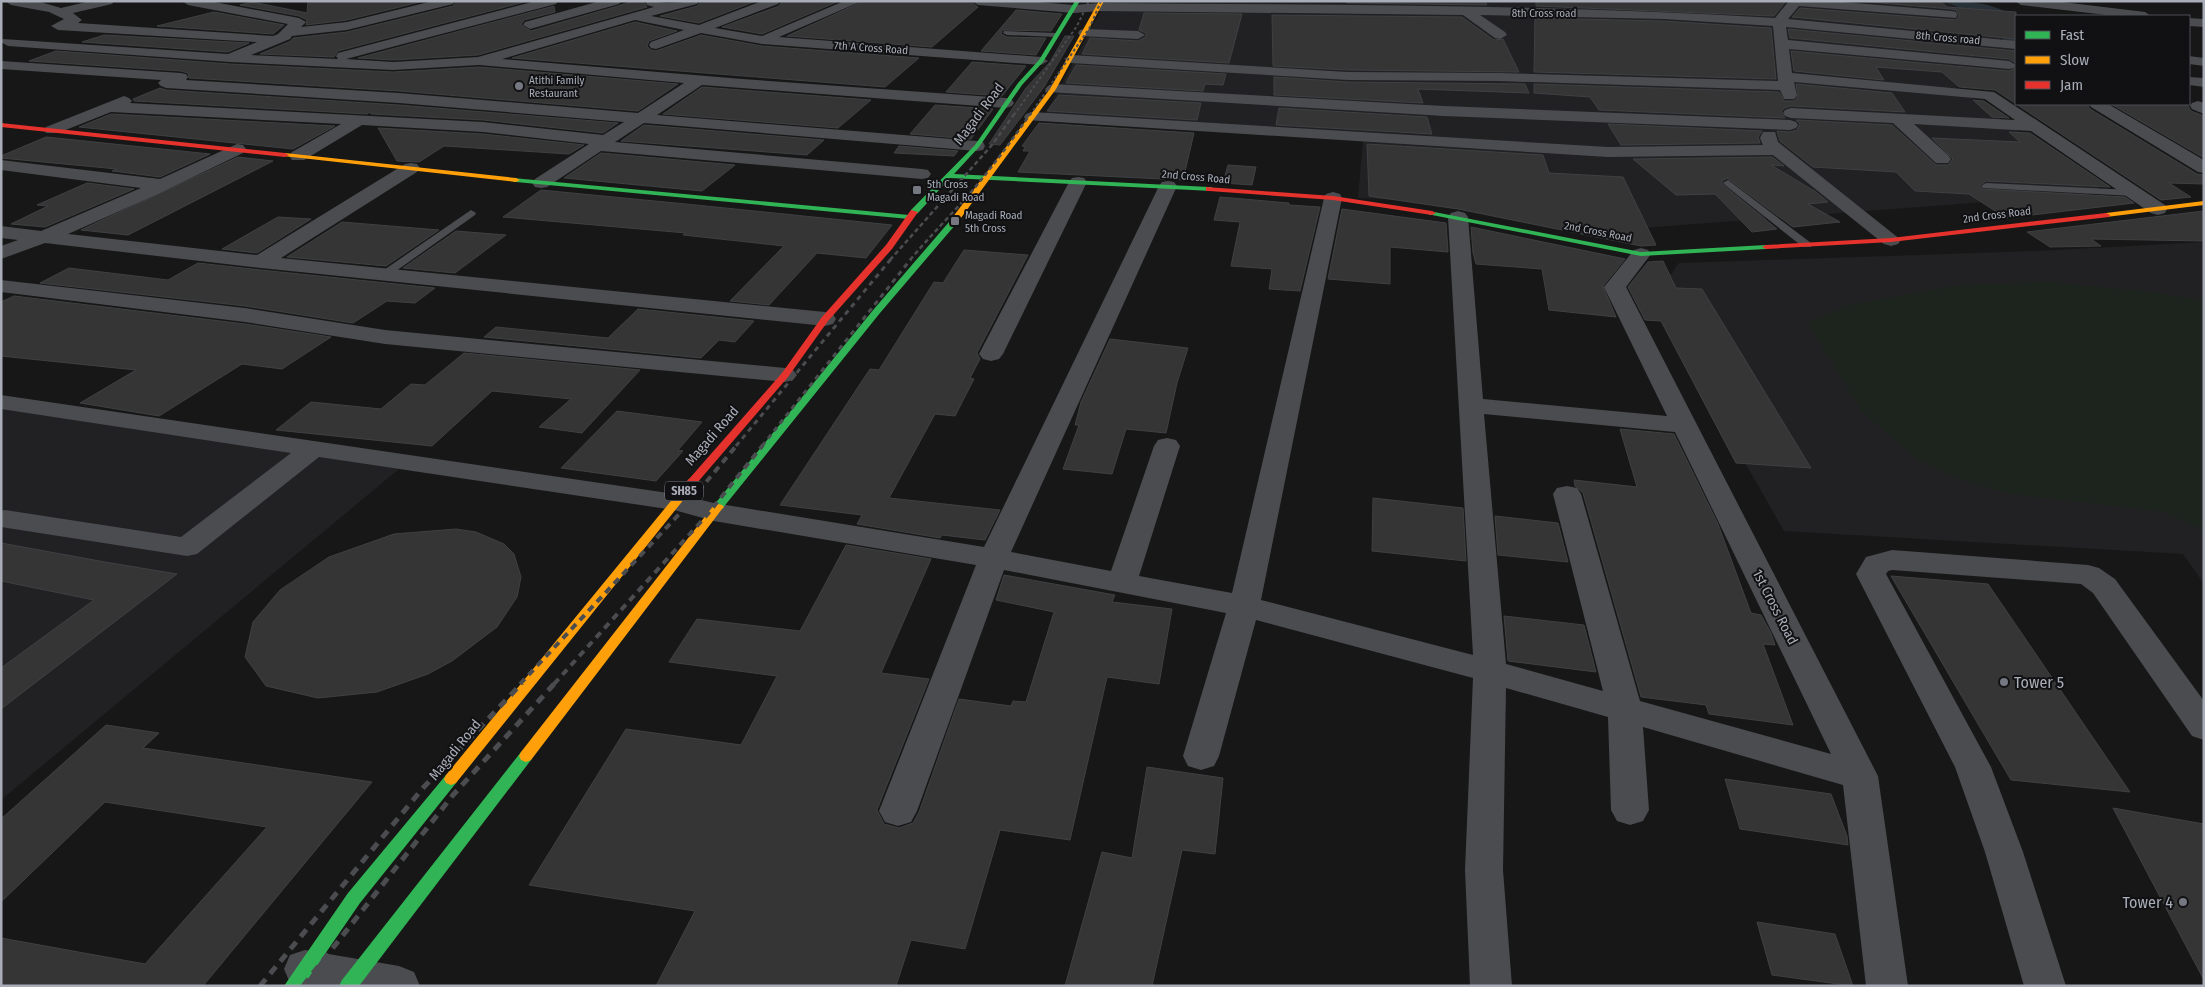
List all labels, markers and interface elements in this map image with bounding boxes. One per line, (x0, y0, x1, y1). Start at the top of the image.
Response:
street label: 8th Cross road (1512, 7, 1576, 20)
legend (2015, 15, 2190, 105)
text: Fast (2060, 26, 2084, 44)
street label: 8th Cross road (1915, 29, 1981, 47)
street label: 7th A Cross Road (834, 39, 908, 57)
text: Slow (2060, 51, 2089, 69)
place label: Atithi Family Restaurant (529, 74, 584, 100)
text: Jam (2060, 76, 2083, 94)
marker: Atithi Family Restaurant (513, 80, 525, 92)
street label: Magadi Road (950, 80, 1008, 148)
street label: 2nd Cross Road (1161, 168, 1231, 186)
place label: 5th Cross Magadi Road (927, 178, 985, 204)
marker: 5th Cross Magadi Road (911, 184, 923, 196)
street label: 2nd Cross Road (1962, 204, 2032, 226)
place label: Magadi Road 5th Cross (965, 209, 1023, 235)
marker: Magadi Road 5th Cross (949, 215, 961, 227)
street label: 2nd Cross Road (1563, 219, 1633, 245)
street label: Magadi Road (682, 403, 742, 469)
road number: SH85 (665, 482, 703, 501)
street label: 1st Cross Road (1749, 567, 1801, 647)
place label: Tower 5 (2014, 673, 2064, 692)
marker: Tower 5 (1998, 676, 2010, 688)
street label: Magadi Road (425, 716, 485, 784)
place label: Tower 4 (2123, 893, 2173, 912)
marker: Tower 4 (2177, 896, 2189, 908)

